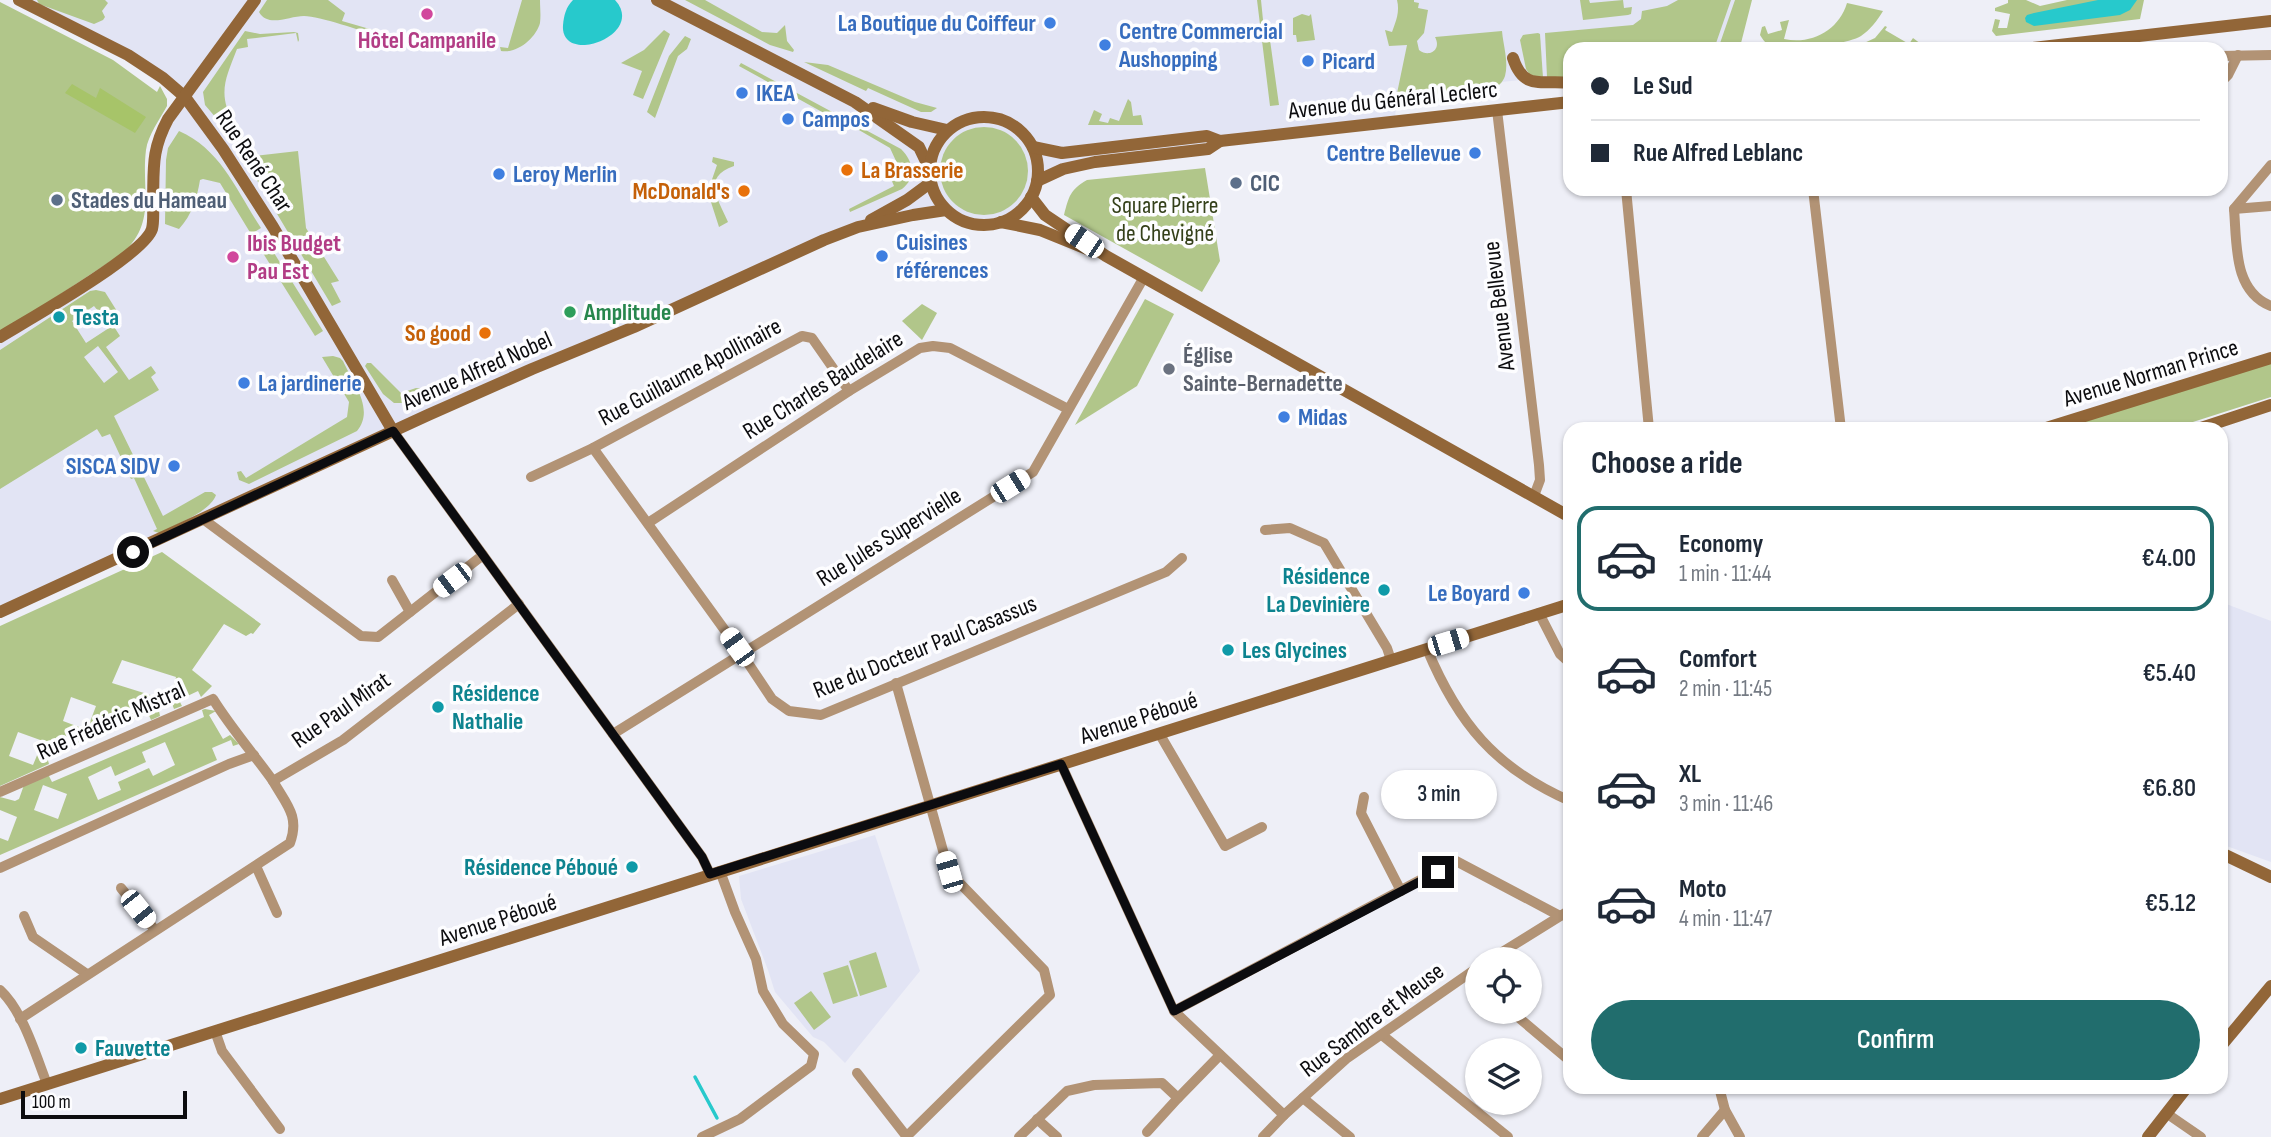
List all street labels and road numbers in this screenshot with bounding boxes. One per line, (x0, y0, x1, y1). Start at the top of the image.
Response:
street label: Avenue du Général Leclerc (1286, 75, 1499, 126)
street label: Rue René Char (209, 104, 299, 218)
street label: Avenue Bellevue (1477, 240, 1521, 373)
street label: Rue Guillaume Apollinaire (594, 312, 786, 432)
street label: Rue Charles Baudelaire (738, 324, 908, 446)
street label: Avenue Alfred Nobel (397, 325, 556, 417)
street label: Avenue Norman Prince (2059, 333, 2242, 414)
street label: Rue Jules Supervielle (811, 481, 967, 593)
street label: Rue du Docteur Paul Casassus (809, 589, 1041, 705)
street label: Rue Paul Mirat (286, 666, 396, 754)
street label: Rue Frédéric Mistral (32, 675, 190, 767)
street label: Avenue Péboué (1076, 685, 1201, 751)
street label: Avenue Péboué (435, 887, 560, 953)
street label: Rue Sambre et Meuse (1294, 957, 1450, 1083)

